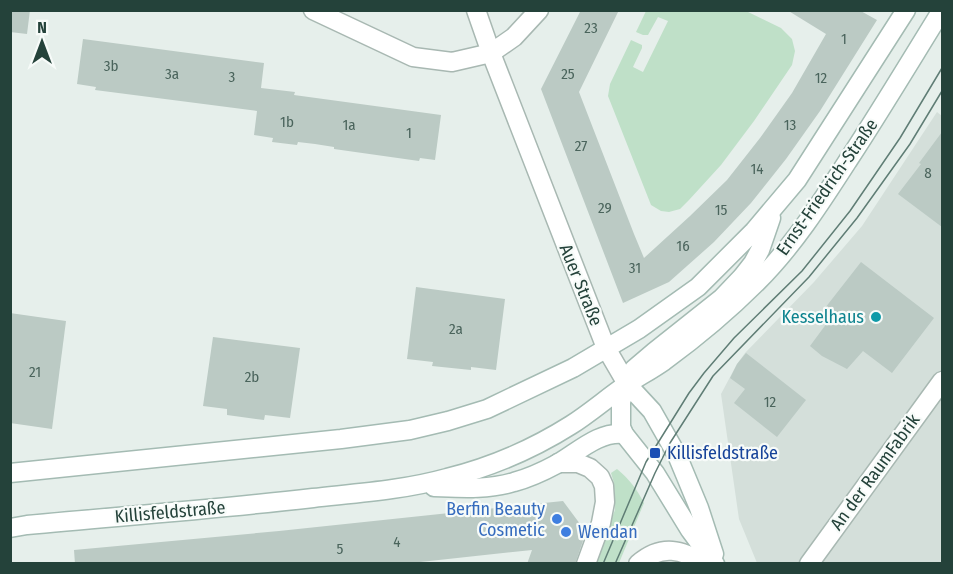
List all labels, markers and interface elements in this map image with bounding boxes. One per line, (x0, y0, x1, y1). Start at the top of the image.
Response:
north arrow (12, 12, 72, 72)
text: N (37, 18, 47, 37)
house number: 23 (584, 19, 598, 37)
house number: 1 (841, 30, 847, 48)
house number: 3b (104, 57, 118, 75)
house number: 3a (165, 65, 179, 83)
house number: 25 (561, 65, 575, 83)
house number: 3 (229, 68, 236, 86)
house number: 12 (815, 69, 828, 87)
house number: 1b (280, 113, 294, 131)
street label: Ernst-Friedrich-Straße (772, 114, 883, 260)
house number: 1a (342, 116, 356, 134)
house number: 13 (784, 116, 797, 134)
house number: 1 (406, 124, 412, 142)
house number: 27 (575, 137, 587, 155)
house number: 14 (750, 160, 764, 178)
house number: 8 (924, 164, 932, 182)
house number: 29 (598, 199, 612, 217)
house number: 15 (715, 201, 727, 219)
house number: 16 (676, 237, 690, 255)
street label: Auer Straße (555, 241, 607, 329)
house number: 31 (629, 259, 641, 277)
place label: Kesselhaus (782, 306, 864, 328)
marker: Kesselhaus (869, 310, 883, 324)
house number: 2a (449, 320, 463, 338)
house number: 21 (29, 363, 41, 381)
house number: 2b (245, 368, 259, 386)
house number: 12 (764, 393, 777, 411)
street label: An der RaumFabrik (825, 409, 925, 534)
place label: Killisfeldstraße (667, 442, 778, 464)
marker: Killisfeldstraße (648, 446, 662, 460)
street label: Killisfeldstraße (114, 496, 226, 528)
place label: Berfin Beauty Cosmetic (446, 498, 545, 541)
marker: Berfin Beauty Cosmetic (550, 512, 564, 526)
place label: Wendan (578, 521, 638, 543)
marker: Wendan (559, 525, 573, 539)
house number: 4 (393, 533, 401, 551)
house number: 5 (337, 540, 344, 558)

